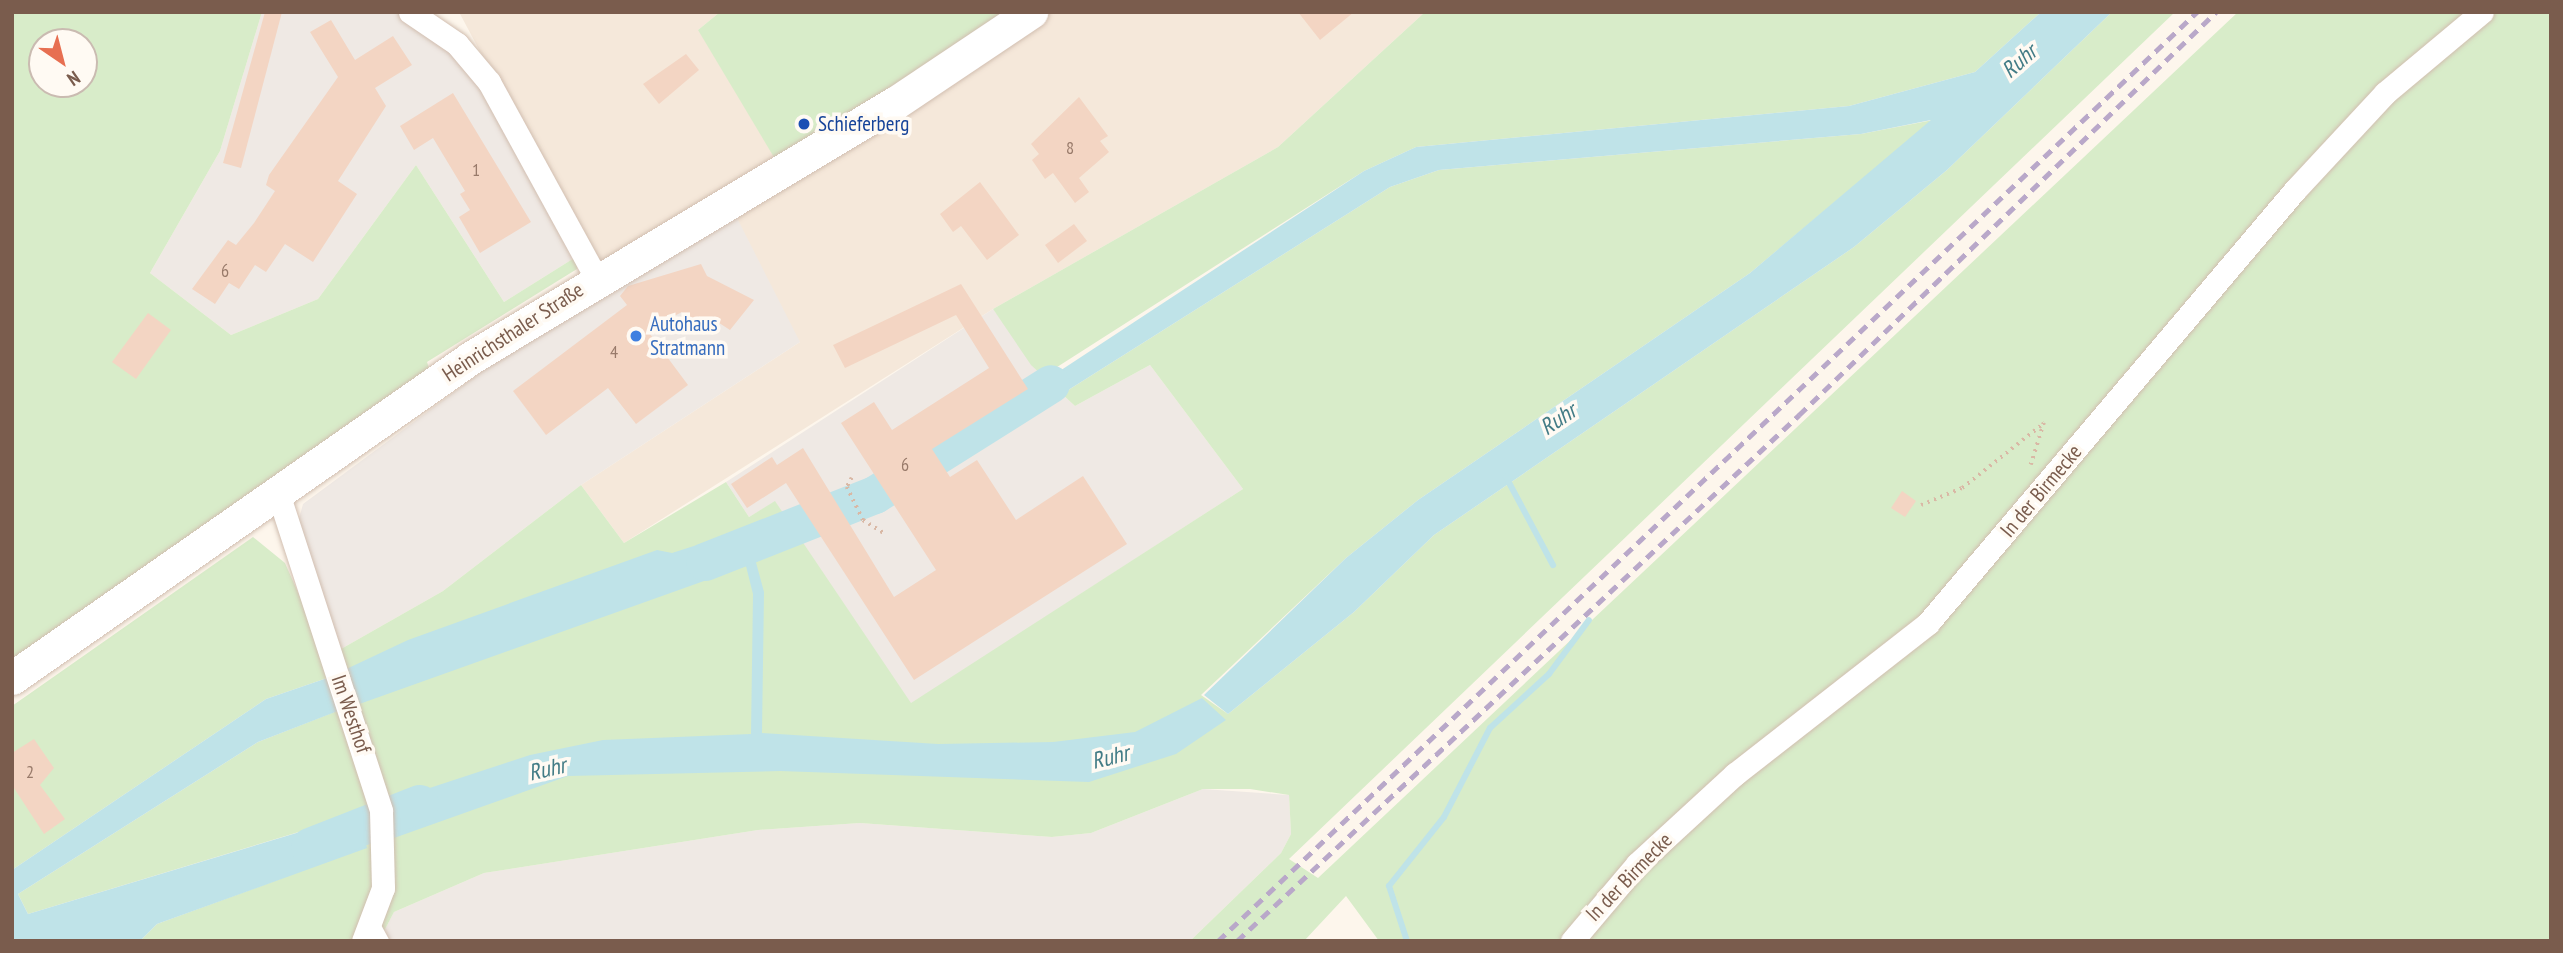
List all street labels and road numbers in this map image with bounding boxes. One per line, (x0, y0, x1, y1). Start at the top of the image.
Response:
street label: Heinrichsthaler Straße (438, 277, 588, 387)
street label: In der Birmecke (1995, 440, 2087, 542)
street label: Im Westhof (326, 671, 376, 757)
street label: In der Birmecke (1581, 828, 1677, 926)

